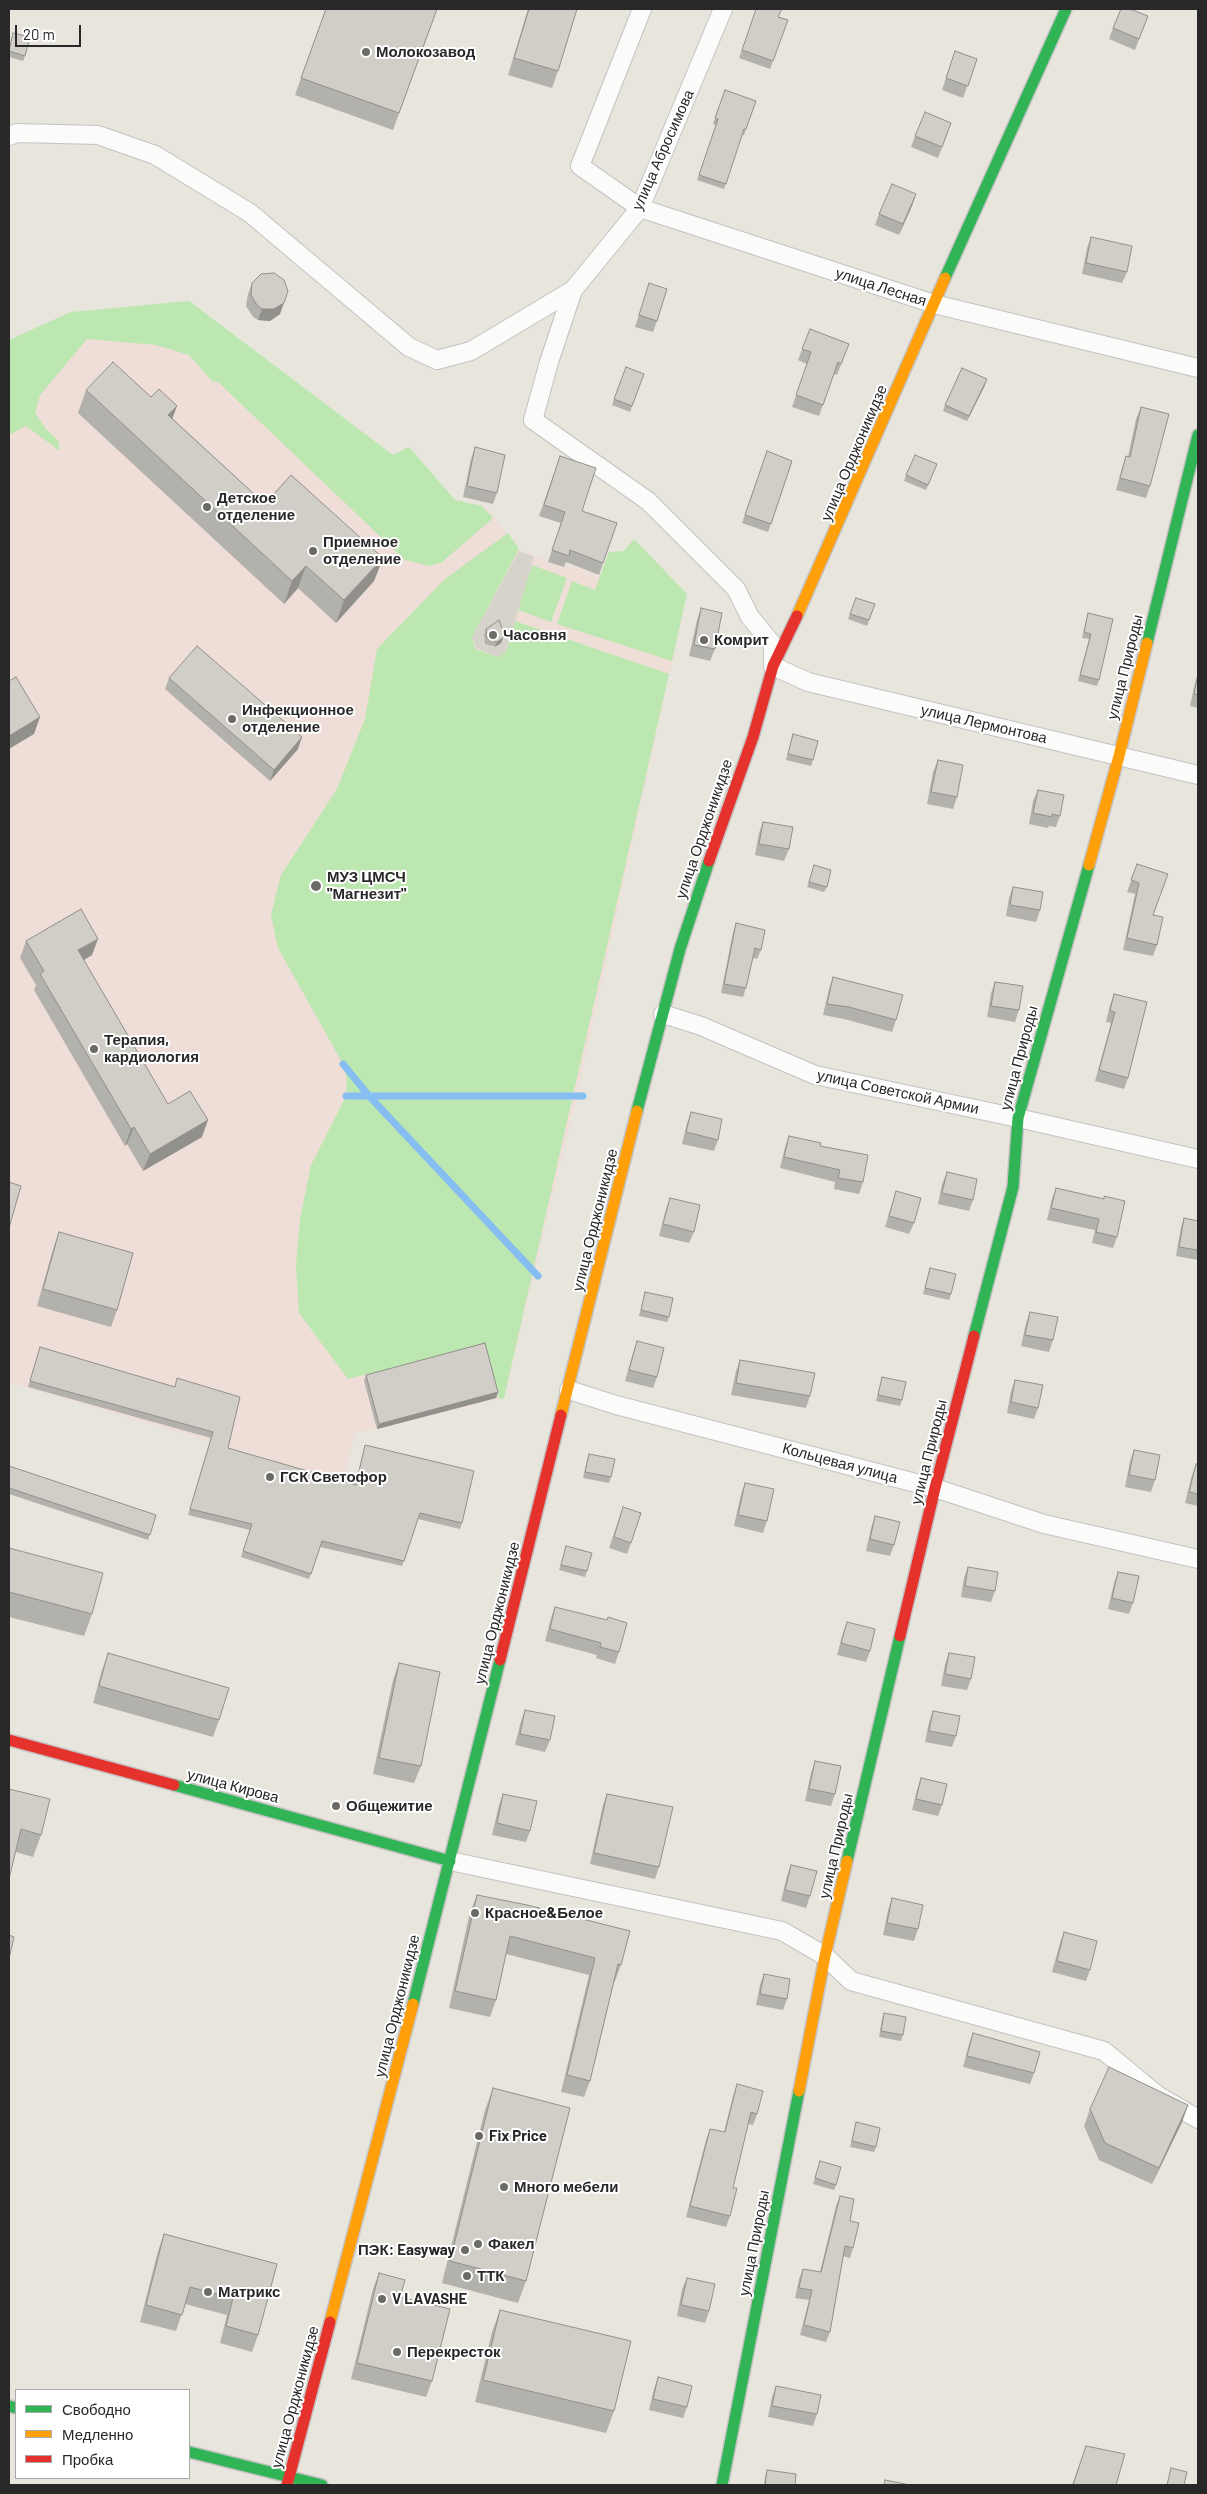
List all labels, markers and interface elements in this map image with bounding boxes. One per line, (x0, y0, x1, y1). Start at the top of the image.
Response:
scale bar (18, 15, 84, 47)
text: 20 m (23, 25, 55, 43)
place label: Молокозавод (376, 43, 475, 61)
marker: Молокозавод (360, 46, 372, 58)
street label: улица Абросимова (628, 87, 698, 213)
street label: улица Лесная (833, 264, 929, 310)
street label: улица Орджоникидзе (817, 382, 891, 524)
place label: Детское отделение (217, 489, 295, 524)
marker: Детское отделение (201, 501, 213, 513)
place label: Приемное отделение (323, 533, 401, 568)
marker: Приемное отделение (307, 545, 319, 557)
street label: улица Природы (1103, 613, 1147, 721)
place label: Часовня (503, 626, 566, 644)
marker: Часовня (487, 629, 499, 641)
place label: Комрит (714, 631, 769, 649)
marker: Комрит (698, 634, 710, 646)
place label: Инфекционное отделение (242, 701, 354, 736)
street label: улица Лермонтова (919, 701, 1049, 747)
marker: Инфекционное отделение (226, 713, 238, 725)
street label: улица Орджоникидзе (672, 757, 736, 901)
place label: МУЗ ЦМСЧ "Магнезит" (327, 868, 406, 903)
marker: МУЗ ЦМСЧ "Магнезит" (309, 879, 323, 893)
street label: улица Природы (996, 1004, 1042, 1112)
place label: Терапия, кардиология (104, 1031, 199, 1066)
marker: Терапия, кардиология (88, 1043, 100, 1055)
street label: улица Советской Армии (815, 1066, 981, 1118)
street label: улица Орджоникидзе (569, 1147, 621, 1293)
street label: улица Природы (907, 1398, 951, 1506)
street label: Кольцевая улица (780, 1439, 900, 1487)
place label: ГСК Светофор (280, 1468, 387, 1486)
marker: ГСК Светофор (264, 1471, 276, 1483)
street label: улица Орджоникидзе (471, 1540, 523, 1686)
street label: улица Кирова (185, 1765, 281, 1807)
street label: улица Природы (815, 1792, 857, 1900)
place label: Общежитие (346, 1797, 432, 1815)
marker: Общежитие (330, 1800, 342, 1812)
place label: Красное&Белое (485, 1904, 603, 1922)
marker: Красное&Белое (469, 1907, 481, 1919)
street label: улица Орджоникидзе (371, 1933, 423, 2079)
place label: Fix Price (489, 2127, 547, 2145)
marker: Fix Price (473, 2130, 485, 2142)
place label: Много мебели (514, 2178, 619, 2196)
marker: Много мебели (498, 2181, 510, 2193)
street label: улица Природы (735, 2188, 773, 2298)
place label: Факел (488, 2235, 535, 2253)
marker: Факел (472, 2238, 484, 2250)
place label: ПЭК: Easyway (358, 2241, 455, 2259)
marker: ПЭК: Easyway (459, 2244, 471, 2256)
place label: ТТК (477, 2267, 504, 2285)
marker: ТТК (461, 2270, 473, 2282)
place label: Матрикс (218, 2283, 280, 2301)
marker: Матрикс (202, 2286, 214, 2298)
place label: V LAVASHE (392, 2290, 467, 2308)
marker: V LAVASHE (376, 2293, 388, 2305)
street label: улица Орджоникидзе (267, 2324, 323, 2470)
place label: Перекресток (407, 2343, 501, 2361)
marker: Перекресток (391, 2346, 403, 2358)
legend (15, 2389, 190, 2479)
text: Свободно (62, 2400, 131, 2418)
text: Медленно (62, 2425, 133, 2443)
text: Пробка (62, 2450, 113, 2468)

